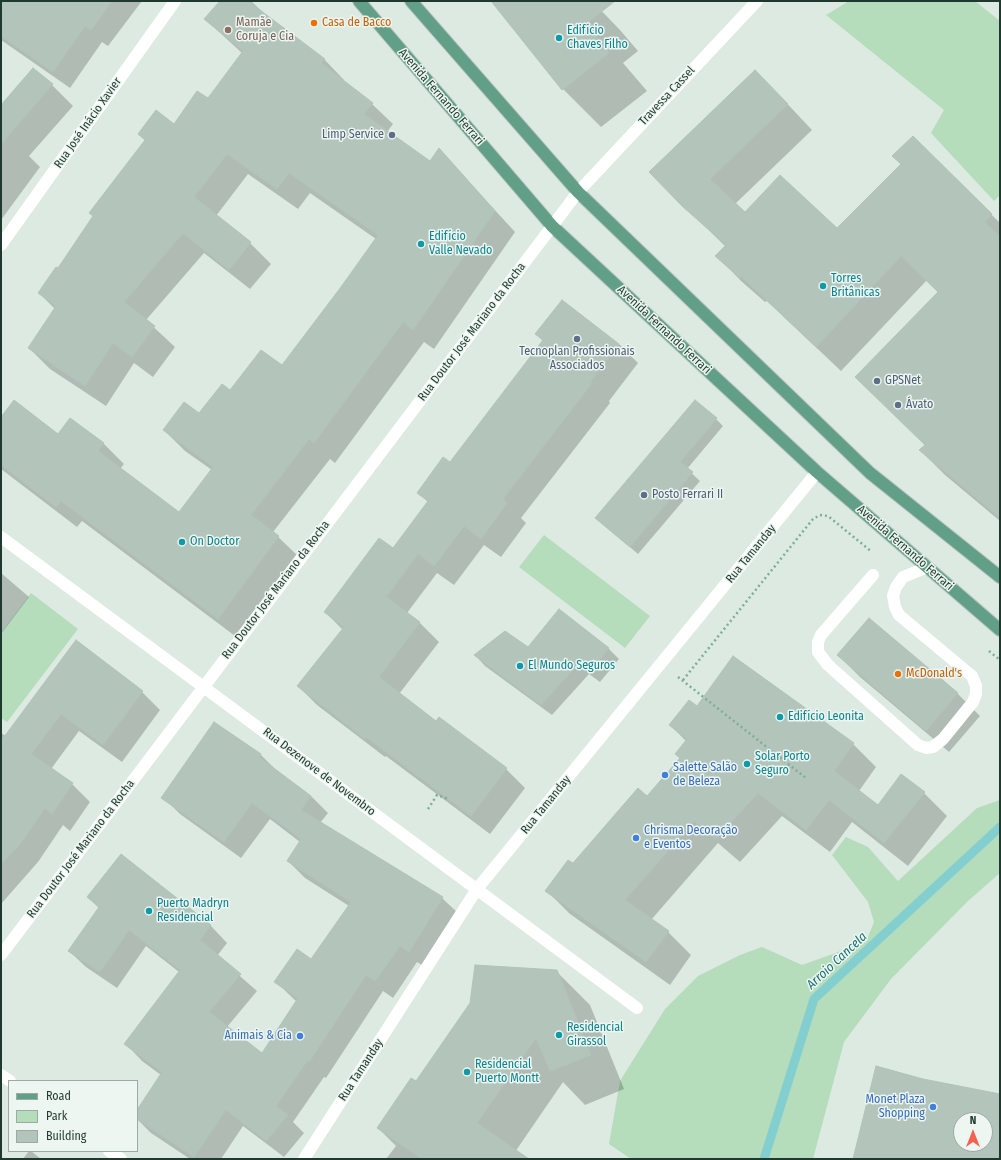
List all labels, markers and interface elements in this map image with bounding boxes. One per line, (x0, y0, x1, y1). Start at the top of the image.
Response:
place label: Mamãe Coruja e Cia (236, 16, 294, 44)
place label: Casa de Bacco (322, 16, 391, 30)
marker: Casa de Bacco (309, 18, 319, 28)
place label: Edifício Chaves Filho (567, 24, 628, 52)
marker: Mamãe Coruja e Cia (223, 25, 233, 35)
marker: Edifício Chaves Filho (554, 33, 564, 43)
street label: Avenida Fernando Ferrari (395, 46, 487, 148)
street label: Travessa Cassel (636, 63, 698, 129)
street label: Rua José Inácio Xavier (51, 75, 125, 171)
place label: Limp Service (322, 128, 384, 142)
marker: Limp Service (387, 130, 397, 140)
place label: Edifício Valle Nevado (429, 230, 492, 258)
marker: Edifício Valle Nevado (416, 239, 426, 249)
street label: Rua Doutor José Mariano da Rocha (415, 260, 529, 404)
place label: Torres Britânicas (831, 272, 880, 300)
marker: Torres Britânicas (818, 281, 828, 291)
street label: Avenida Fernando Ferrari (614, 283, 714, 377)
marker: Tecnoplan Profissionais Associados (572, 334, 582, 344)
place label: Tecnoplan Profissionais Associados (519, 345, 635, 373)
place label: GPSNet (885, 374, 921, 388)
marker: GPSNet (872, 376, 882, 386)
place label: Ávato (906, 398, 933, 412)
marker: Ávato (893, 400, 903, 410)
place label: Posto Ferrari II (652, 488, 723, 502)
marker: Posto Ferrari II (639, 490, 649, 500)
street label: Avenida Fernando Ferrari (854, 502, 956, 594)
street label: Rua Doutor José Mariano da Rocha (219, 518, 333, 662)
street label: Rua Tamanday (723, 522, 779, 586)
place label: On Doctor (190, 535, 239, 549)
marker: On Doctor (177, 537, 187, 547)
place label: El Mundo Seguros (528, 659, 615, 673)
marker: El Mundo Seguros (515, 661, 525, 671)
place label: McDonald's (906, 667, 962, 681)
marker: McDonald's (893, 669, 903, 679)
place label: Edifício Leonita (788, 710, 864, 724)
marker: Edifício Leonita (775, 712, 785, 722)
street label: Rua Dezenove de Novembro (260, 725, 378, 819)
place label: Solar Porto Seguro (755, 750, 810, 778)
marker: Solar Porto Seguro (742, 759, 752, 769)
place label: Salette Salão de Beleza (673, 761, 737, 789)
marker: Salette Salão de Beleza (660, 770, 670, 780)
street label: Rua Tamanday (518, 773, 574, 837)
street label: Rua Doutor José Mariano da Rocha (24, 777, 138, 921)
place label: Chrisma Decoração e Eventos (644, 824, 738, 852)
marker: Chrisma Decoração e Eventos (631, 833, 641, 843)
place label: Puerto Madryn Residencial (157, 897, 229, 925)
marker: Puerto Madryn Residencial (144, 906, 154, 916)
water label: Arroio Cancela (804, 929, 870, 993)
place label: Residencial Girassol (567, 1021, 623, 1049)
place label: Animais & Cia (224, 1029, 292, 1043)
marker: Residencial Girassol (554, 1030, 564, 1040)
marker: Animais & Cia (295, 1031, 305, 1041)
street label: Rua Tamanday (336, 1036, 386, 1104)
place label: Residencial Puerto Montt (475, 1058, 539, 1086)
marker: Residencial Puerto Montt (462, 1067, 472, 1077)
legend (8, 1080, 138, 1152)
text: Road (46, 1089, 71, 1103)
place label: Monet Plaza Shopping (866, 1093, 925, 1121)
marker: Monet Plaza Shopping (928, 1102, 938, 1112)
text: Park (46, 1109, 67, 1123)
north arrow (953, 1112, 993, 1152)
text: N (970, 1114, 976, 1127)
text: Building (46, 1129, 86, 1143)

